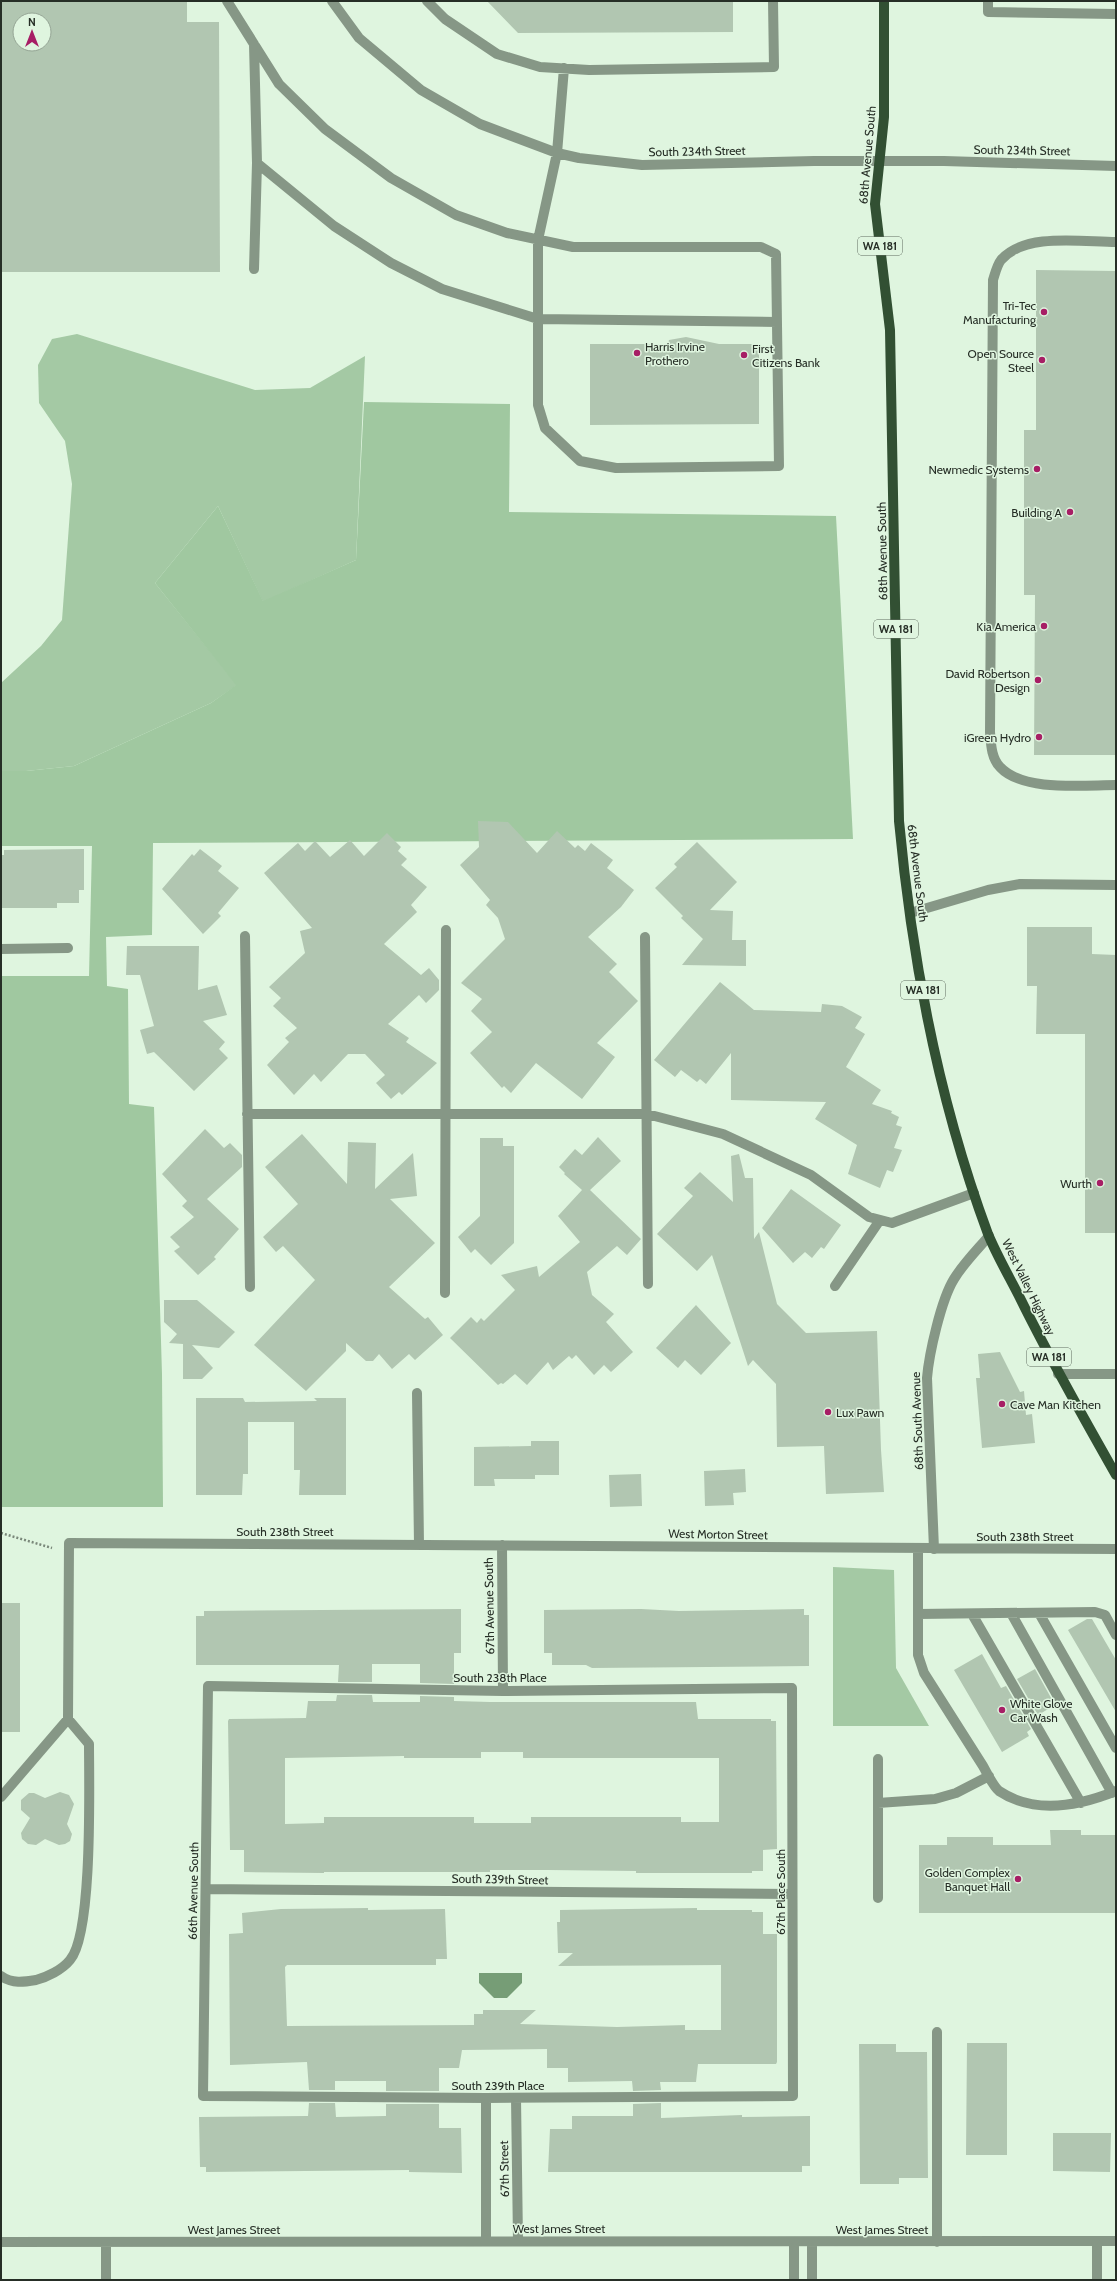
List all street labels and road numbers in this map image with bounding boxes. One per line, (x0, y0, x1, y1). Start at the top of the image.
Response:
street label: 68th Avenue South (855, 105, 879, 205)
street label: South 234th Street (973, 142, 1071, 158)
street label: South 234th Street (648, 143, 746, 159)
road number: WA 181 (858, 237, 902, 255)
street label: 68th Avenue South (874, 502, 890, 600)
road number: WA 181 (874, 620, 918, 638)
street label: 68th Avenue South (905, 823, 931, 923)
road number: WA 181 (901, 981, 945, 999)
street label: West Valley Highway (999, 1236, 1059, 1338)
road number: WA 181 (1027, 1348, 1071, 1366)
street label: 68th South Avenue (908, 1371, 926, 1471)
street label: South 238th Street (236, 1524, 334, 1539)
street label: West Morton Street (668, 1526, 768, 1542)
street label: South 238th Street (976, 1529, 1074, 1544)
street label: 67th Avenue South (481, 1557, 497, 1655)
street label: South 238th Place (453, 1670, 547, 1685)
street label: 66th Avenue South (185, 1842, 201, 1940)
street label: 67th Place South (773, 1849, 788, 1935)
street label: South 239th Street (451, 1871, 549, 1887)
street label: South 239th Place (452, 2078, 544, 2093)
street label: 67th Street (496, 2140, 512, 2198)
street label: West James Street (513, 2221, 605, 2236)
street label: West James Street (188, 2222, 280, 2237)
street label: West James Street (836, 2222, 928, 2237)

